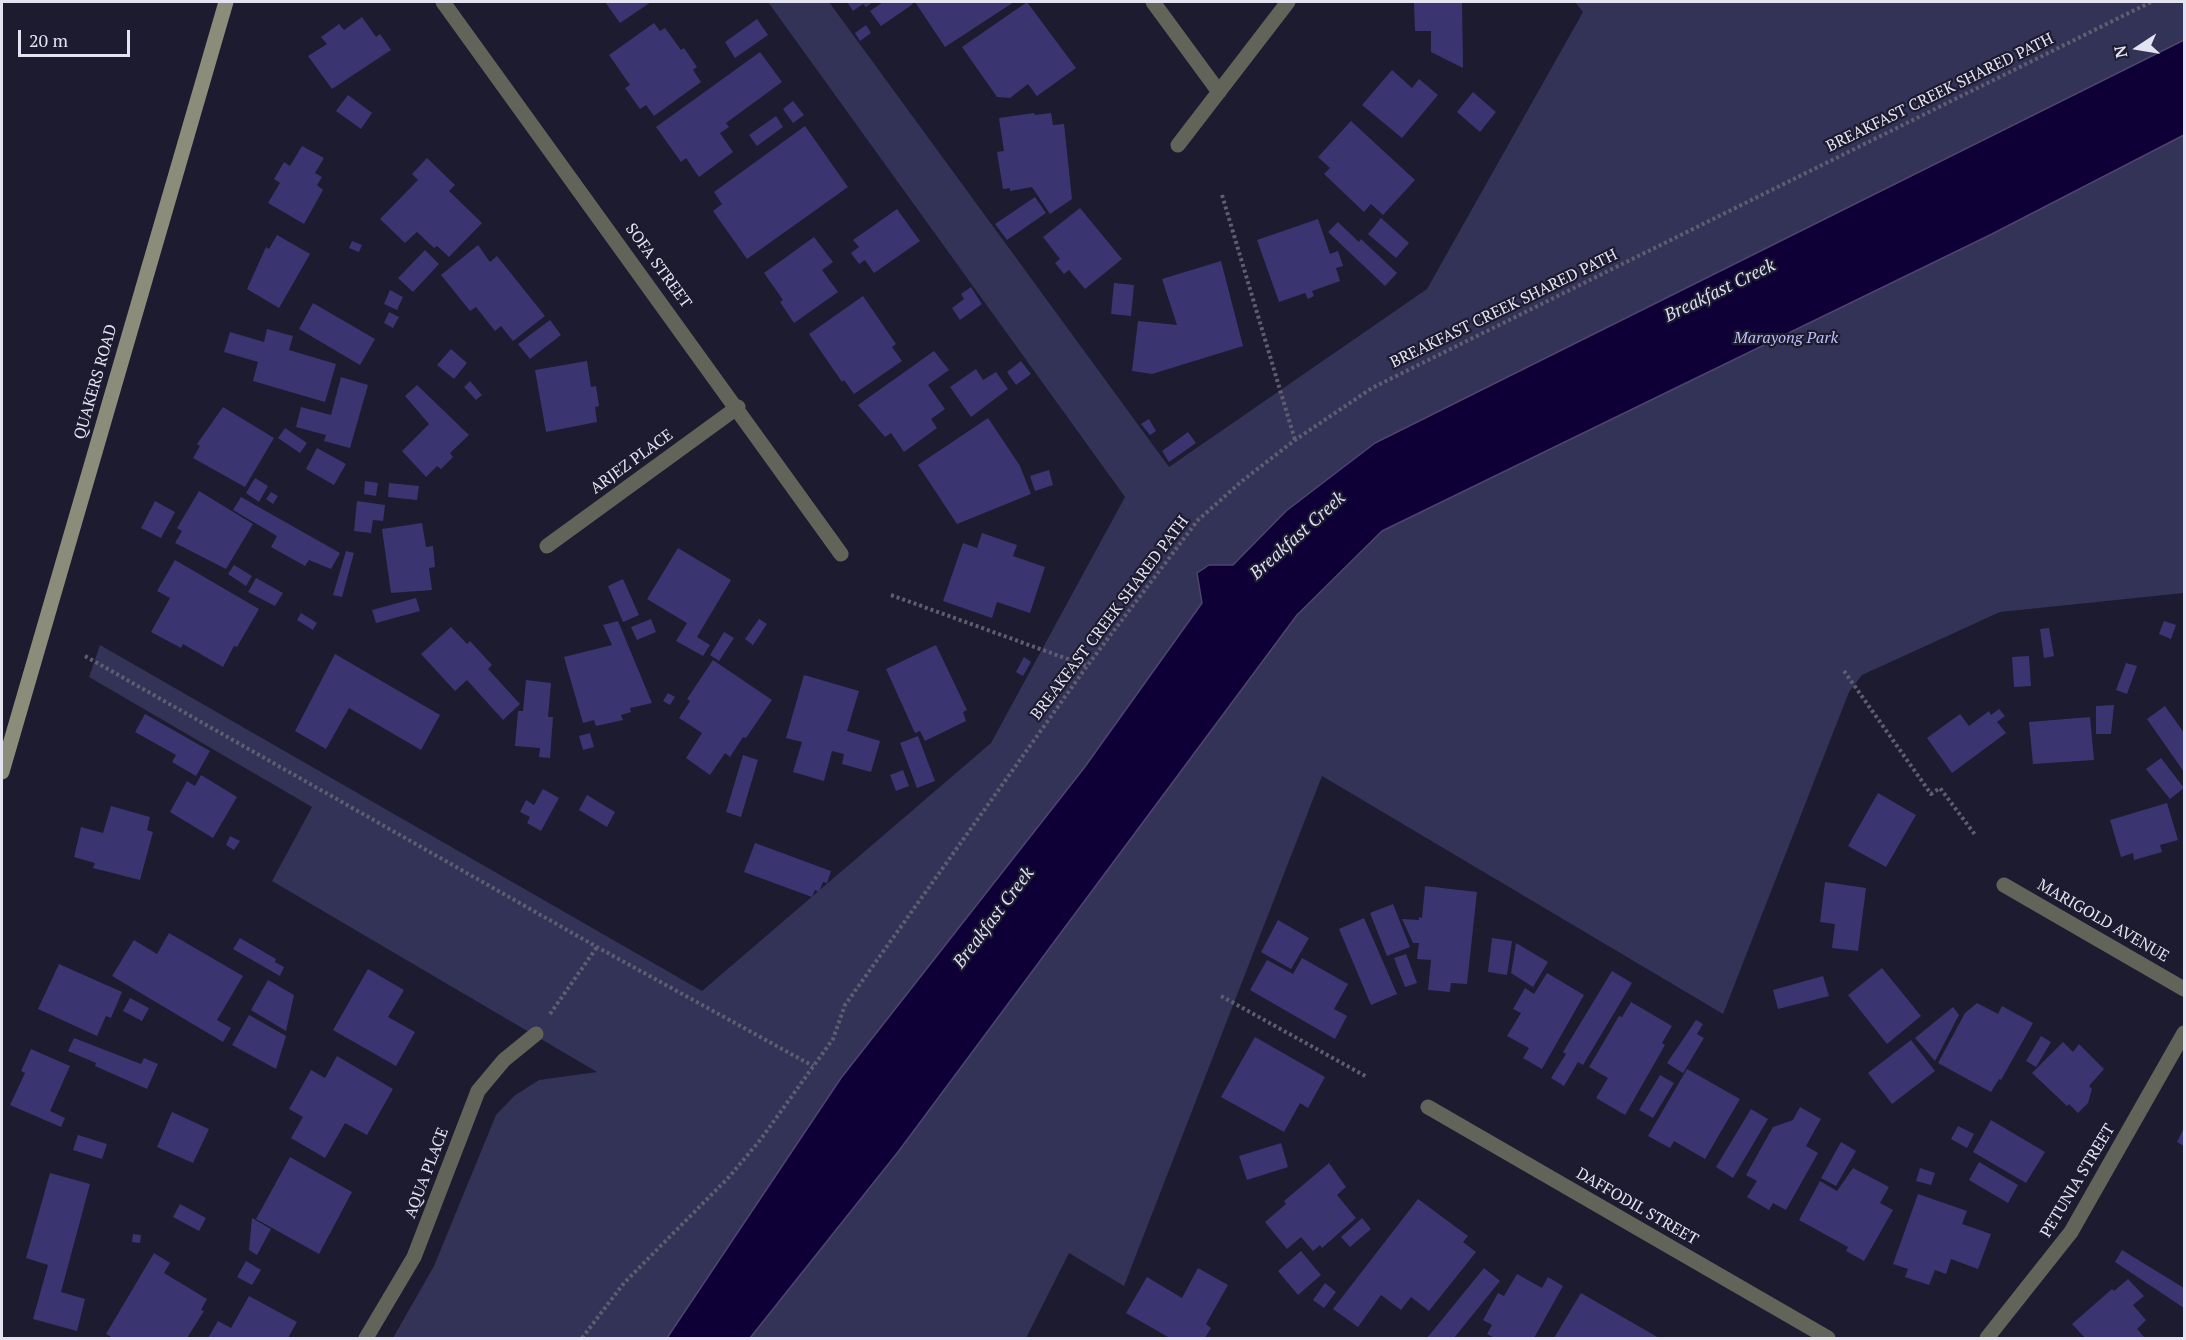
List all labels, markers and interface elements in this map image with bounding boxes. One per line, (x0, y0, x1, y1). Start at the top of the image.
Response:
scale bar (21, 18, 134, 56)
north arrow (2108, 18, 2168, 78)
text: 20 m (29, 28, 68, 52)
street label: BREAKFAST CREEK SHARED PATH (1823, 30, 2057, 156)
text: N (2108, 44, 2132, 60)
street label: SOFA STREET (621, 220, 695, 312)
street label: BREAKFAST CREEK SHARED PATH (1387, 246, 1621, 372)
water label: Breakfast Creek (1661, 255, 1779, 327)
street label: QUAKERS ROAD (70, 322, 122, 442)
park label: Marayong Park (1734, 328, 1838, 348)
street label: ARJEZ PLACE (587, 426, 677, 498)
water label: Breakfast Creek (1246, 488, 1350, 584)
street label: BREAKFAST CREEK SHARED PATH (1027, 512, 1193, 724)
water label: Breakfast Creek (949, 863, 1039, 973)
street label: MARIGOLD AVENUE (2034, 875, 2172, 967)
street label: PETUNIA STREET (2037, 1121, 2119, 1241)
street label: AQUA PLACE (401, 1125, 453, 1221)
street label: DAFFODIL STREET (1573, 1164, 1701, 1250)

